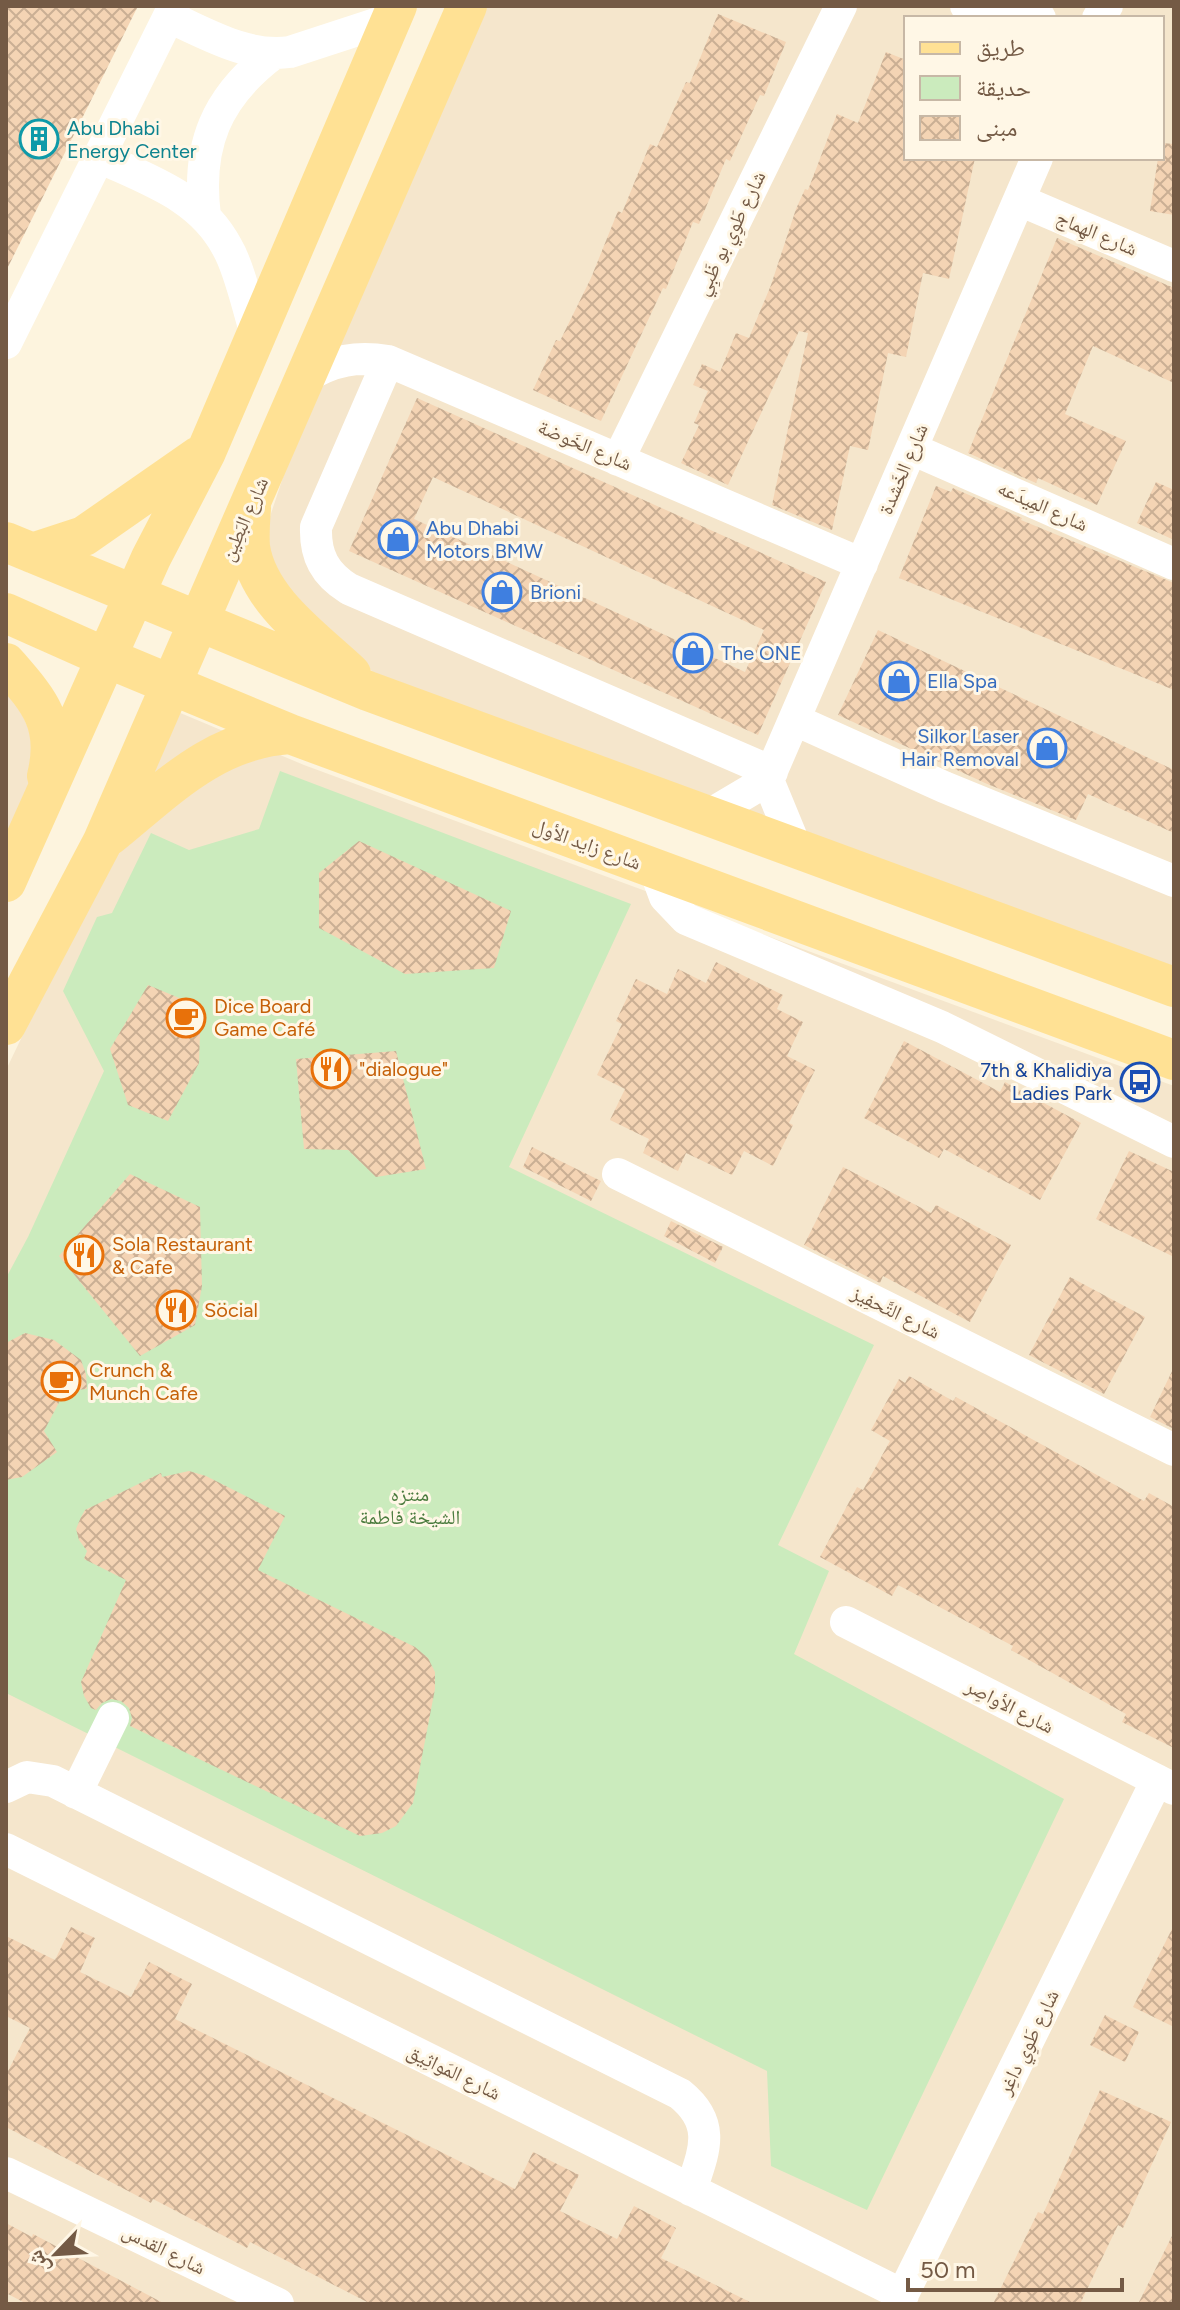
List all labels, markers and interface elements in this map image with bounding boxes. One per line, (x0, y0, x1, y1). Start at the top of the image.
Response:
legend (904, 16, 1164, 160)
text: طريق (976, 33, 1025, 62)
text: حديقة (976, 73, 1031, 102)
text: مبنى (976, 113, 1017, 142)
place label: Abu Dhabi Energy Center (67, 116, 197, 163)
building icon: Abu Dhabi Energy Center (18, 118, 60, 160)
street label: شارع طَوِي بو ظَبِي (690, 167, 774, 301)
street label: شارع الهِماج (1052, 205, 1141, 264)
street label: شارع الخَوضة (534, 415, 635, 476)
street label: شارع الخَشدة (873, 420, 934, 518)
street label: شارع البَطِين (215, 473, 274, 565)
street label: شارع المِيدَعه (994, 476, 1092, 537)
place label: Abu Dhabi Motors BMW (426, 516, 543, 563)
shop icon: Abu Dhabi Motors BMW (377, 518, 419, 560)
shop icon: Brioni (481, 571, 523, 613)
place label: Brioni (530, 580, 581, 604)
shop icon: The ONE (672, 632, 714, 674)
place label: The ONE (721, 641, 802, 665)
shop icon: Ella Spa (878, 660, 920, 702)
place label: Ella Spa (927, 669, 997, 693)
place label: Silkor Laser Hair Removal (901, 724, 1019, 771)
shop icon: Silkor Laser Hair Removal (1026, 727, 1068, 769)
street label: شارع زايد الأول (529, 813, 644, 876)
place label: Dice Board Game Café (214, 994, 315, 1041)
cafe icon: Dice Board Game Café (165, 997, 207, 1039)
restaurant icon: "dialogue" (310, 1048, 352, 1090)
place label: "dialogue" (359, 1057, 448, 1081)
place label: 7th & Khalidiya Ladies Park (980, 1058, 1112, 1105)
bus stop icon: 7th & Khalidiya Ladies Park (1119, 1061, 1161, 1103)
place label: Sola Restaurant & Cafe (112, 1232, 253, 1279)
restaurant icon: Sola Restaurant & Cafe (63, 1234, 105, 1276)
street label: شارع التَّحفِيز (846, 1280, 944, 1345)
restaurant icon: Söcial (155, 1289, 197, 1331)
place label: Söcial (204, 1298, 258, 1322)
place label: Crunch & Munch Cafe (89, 1358, 198, 1405)
cafe icon: Crunch & Munch Cafe (40, 1360, 82, 1402)
park label: منتزه الشيخة فاطمة (360, 1482, 460, 1529)
street label: شارع الأواصِر (960, 1673, 1058, 1739)
street label: شارع طَوِي داغِر (992, 1985, 1067, 2101)
street label: شارع المَواثِيق (403, 2039, 505, 2106)
north arrow (16, 2214, 96, 2294)
street label: شارع القدس (118, 2219, 209, 2280)
scale bar (908, 2242, 1122, 2292)
text: ش (21, 2246, 55, 2279)
text: 50 m (920, 2255, 976, 2284)

